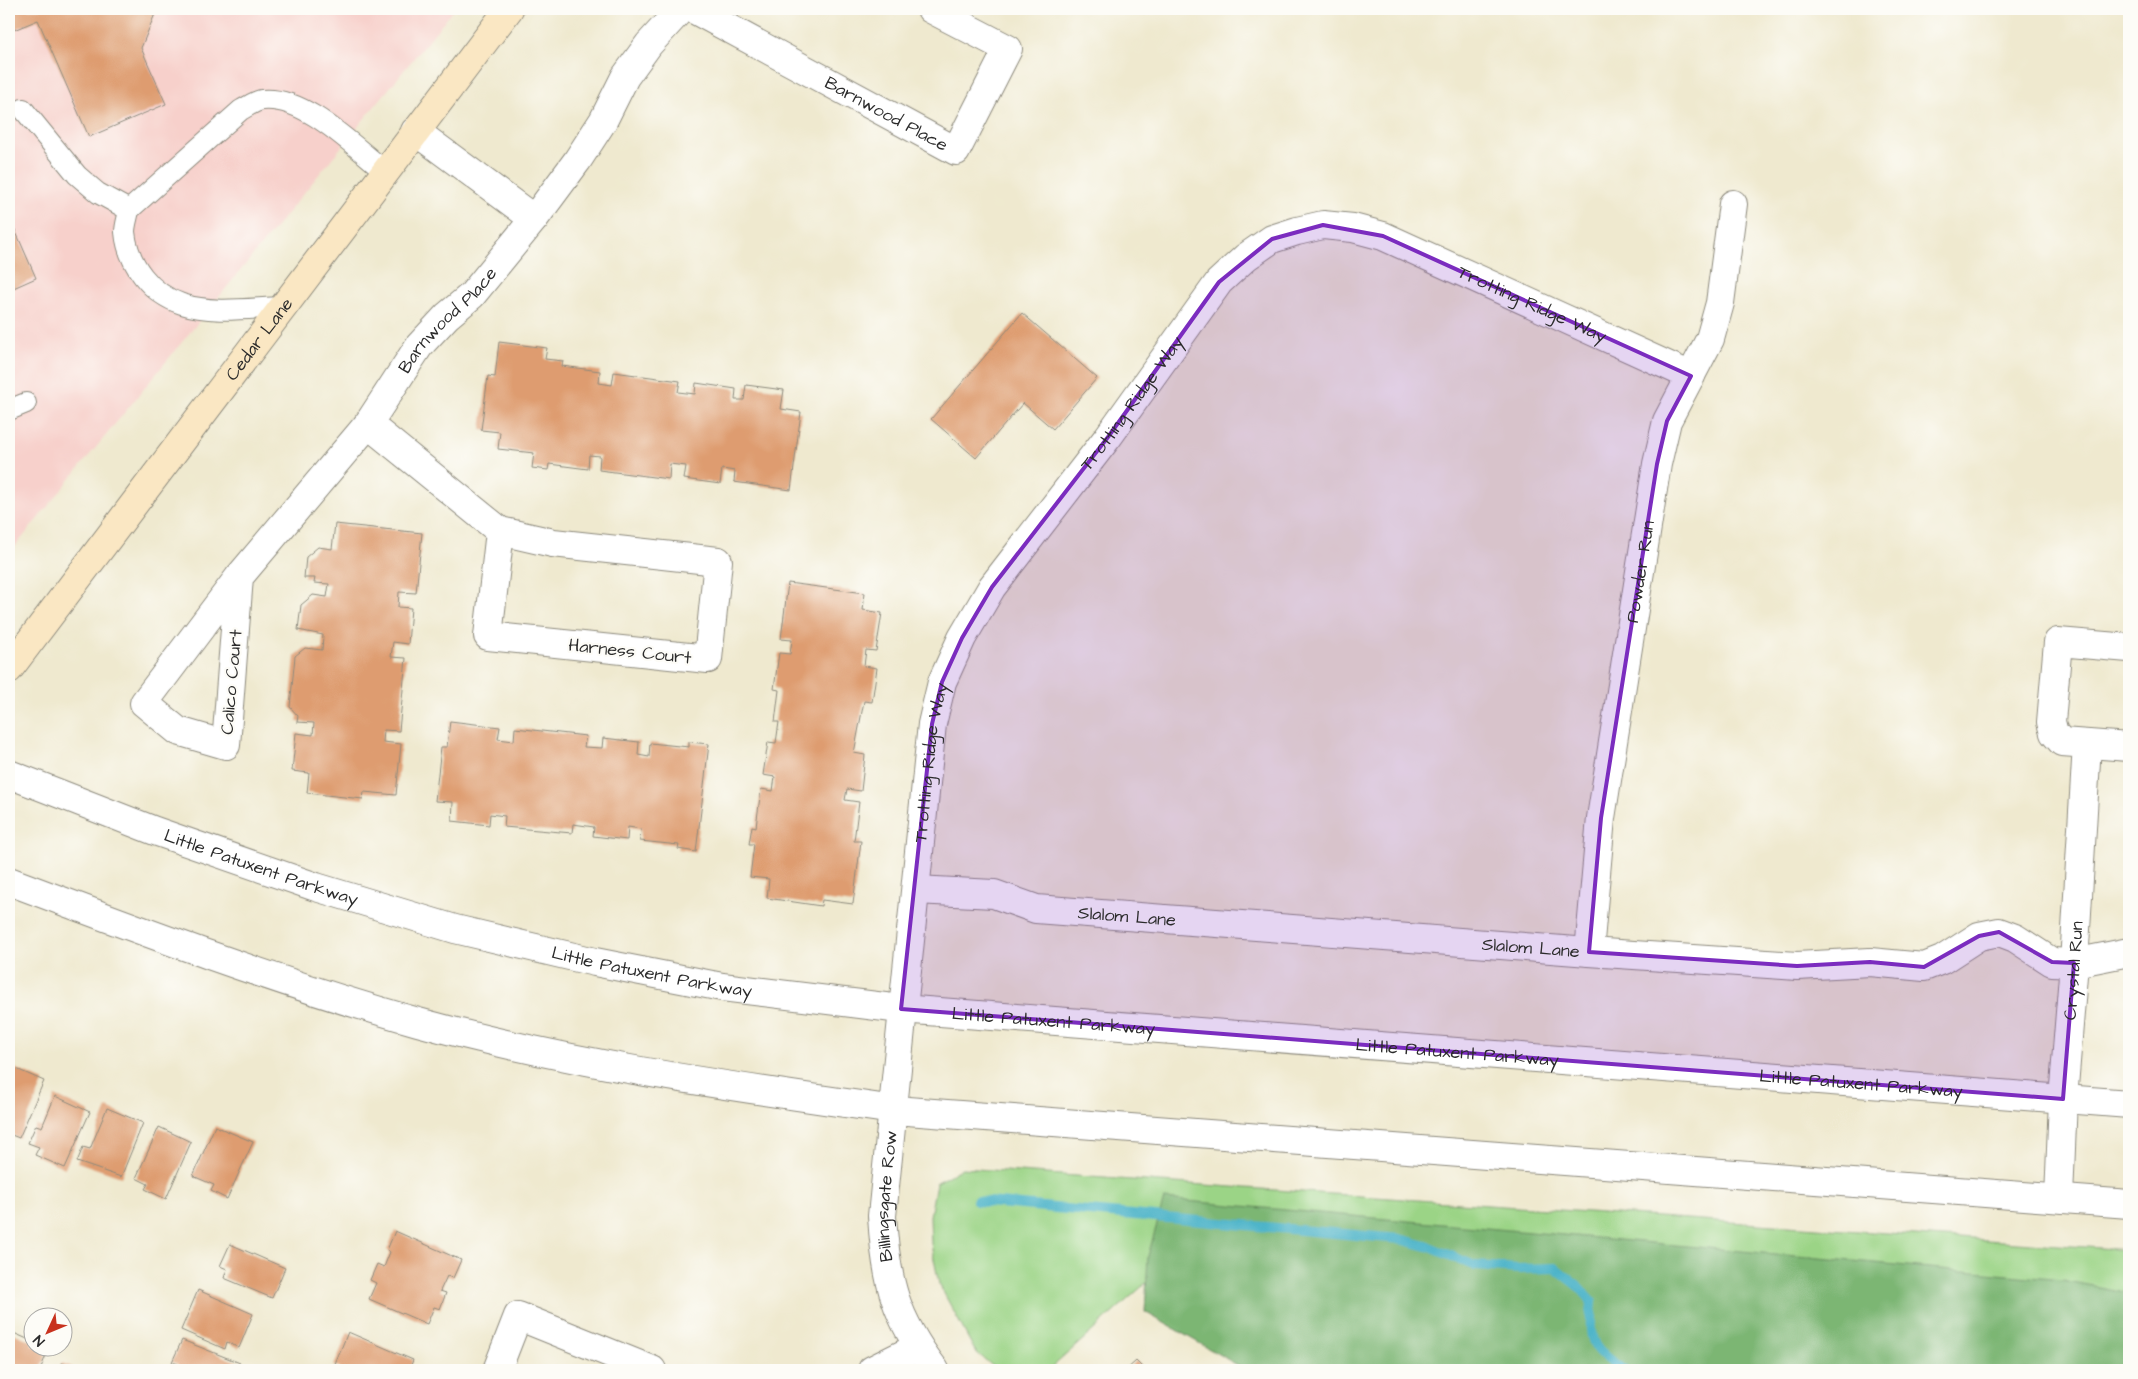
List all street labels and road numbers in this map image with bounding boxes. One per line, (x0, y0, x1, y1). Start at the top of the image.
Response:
street label: Barnwood Place (820, 70, 953, 158)
street label: Trotting Ridge Way (1454, 260, 1611, 350)
street label: Barnwood Place (392, 262, 503, 378)
street label: Cedar Lane (220, 292, 299, 386)
street label: Trotting Ridge Way (1074, 331, 1190, 476)
street label: Powder Run (1620, 519, 1661, 625)
street label: Calico Court (214, 628, 249, 736)
street label: Harness Court (567, 633, 693, 670)
street label: Trotting Ridge Way (908, 680, 955, 844)
street label: Little Patuxent Parkway (161, 823, 361, 913)
street label: Slalom Lane (1077, 900, 1177, 933)
street label: Crystal Run (2057, 920, 2089, 1021)
street label: Slalom Lane (1481, 932, 1581, 964)
street label: Little Patuxent Parkway (549, 940, 754, 1005)
street label: Little Patuxent Parkway (951, 1001, 1156, 1043)
street label: Little Patuxent Parkway (1355, 1032, 1560, 1074)
street label: Little Patuxent Parkway (1759, 1063, 1964, 1105)
street label: Billingsgate Row (870, 1129, 904, 1263)

